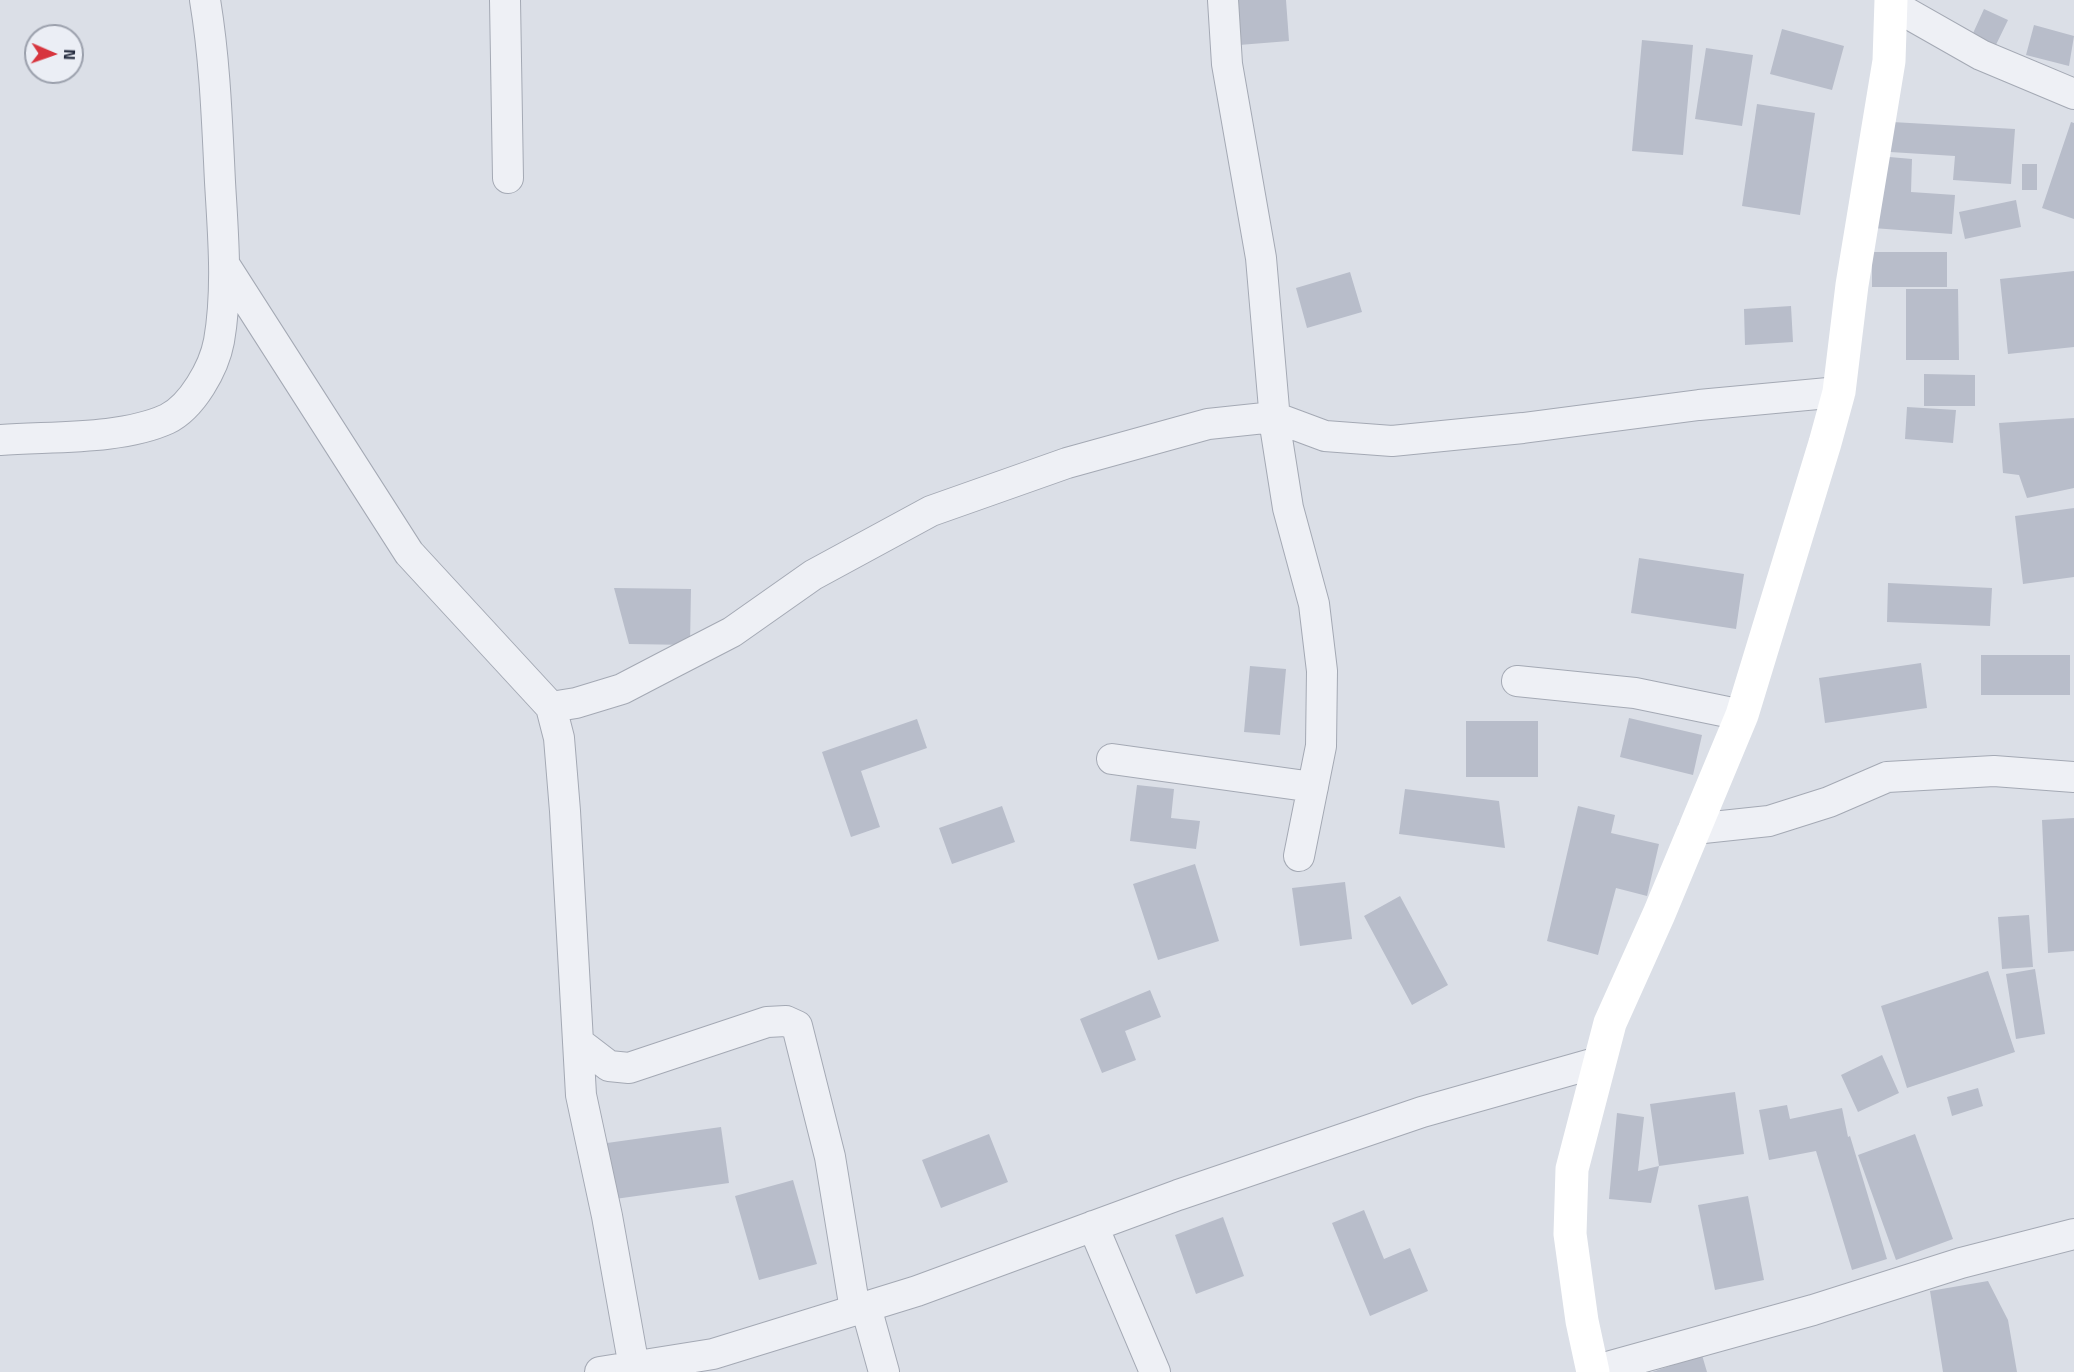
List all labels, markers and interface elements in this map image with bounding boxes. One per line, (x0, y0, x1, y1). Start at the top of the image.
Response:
north arrow (24, 24, 84, 84)
text: N (58, 49, 82, 61)

